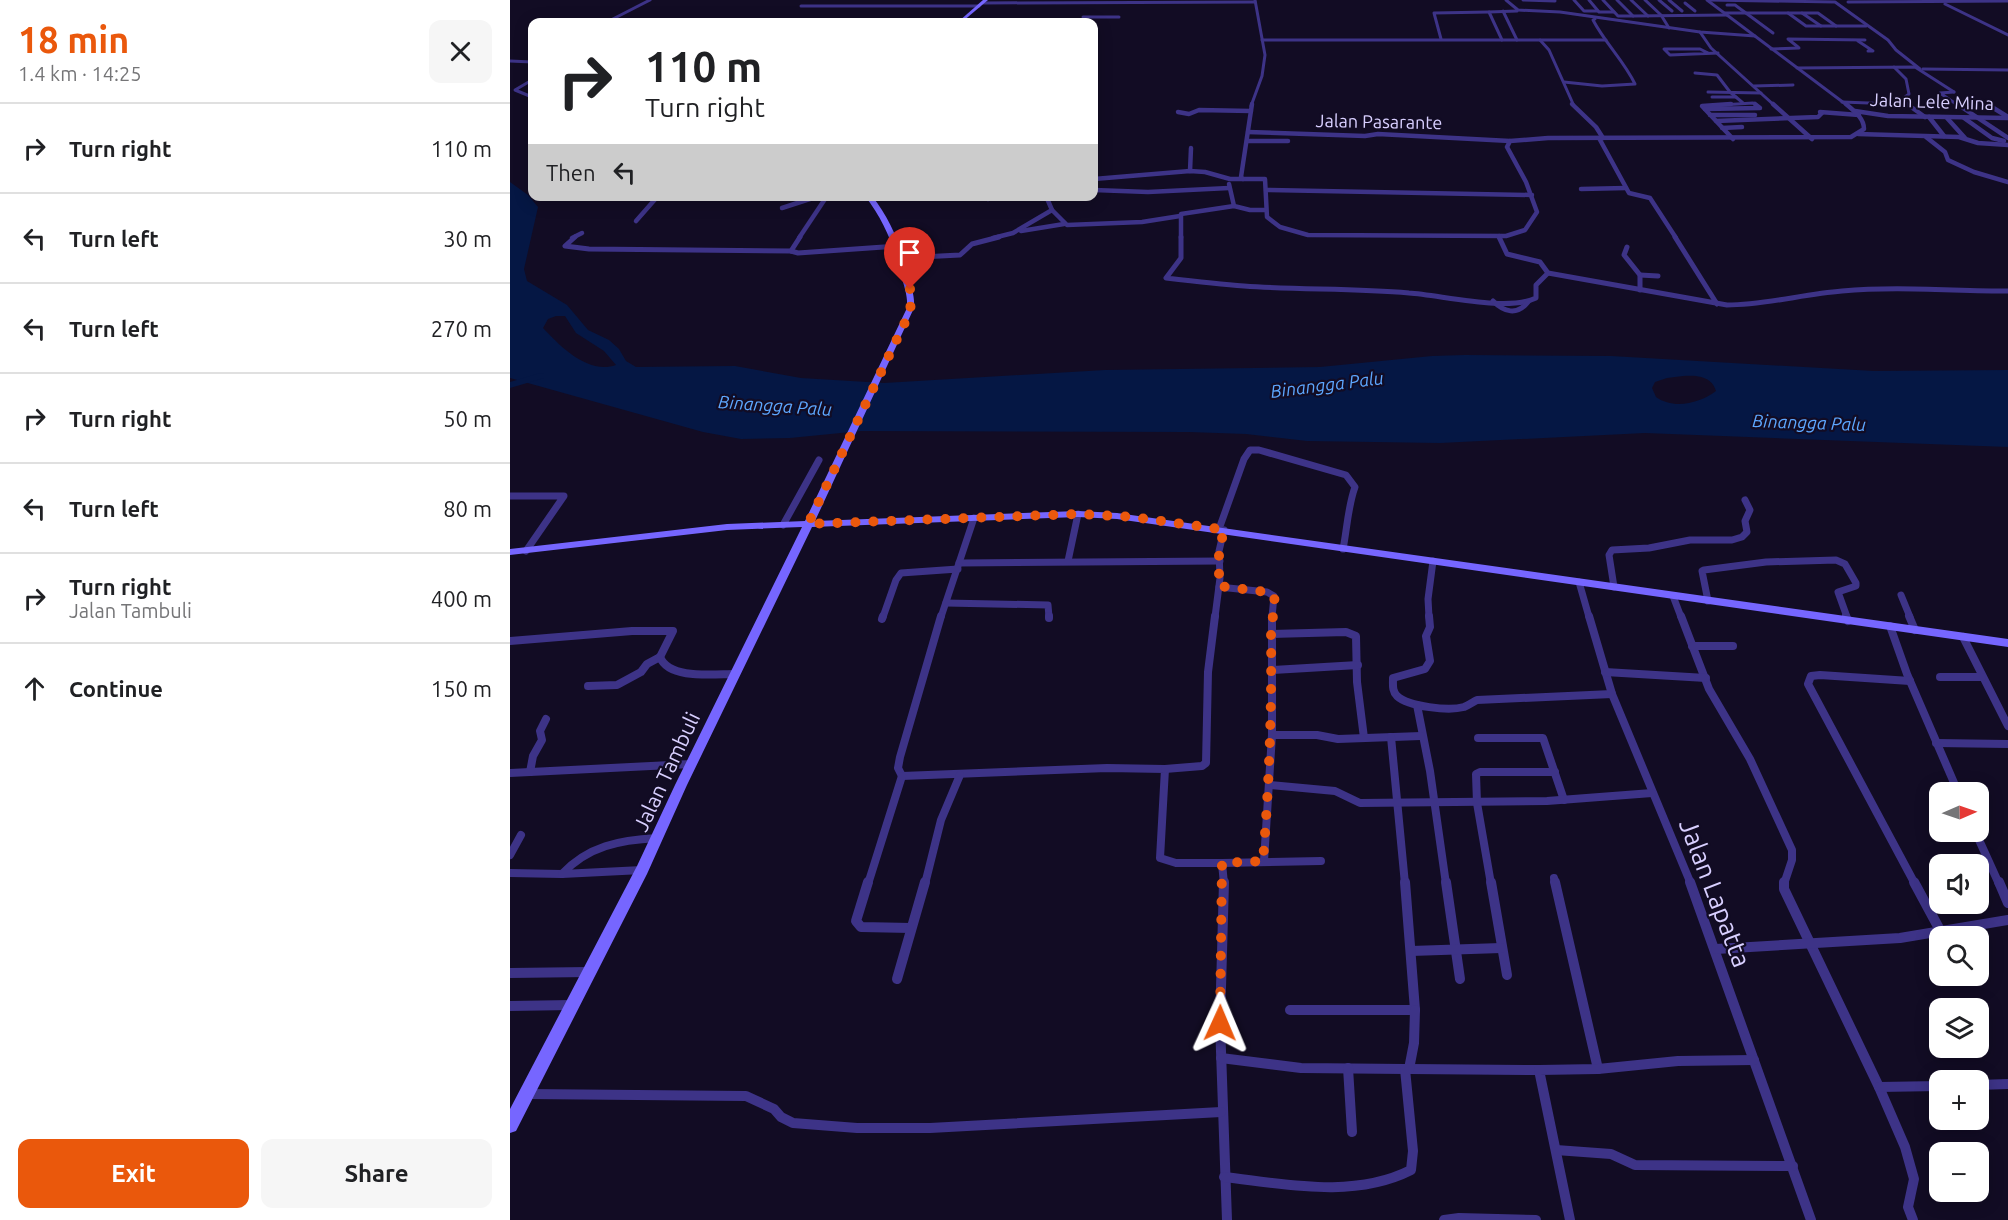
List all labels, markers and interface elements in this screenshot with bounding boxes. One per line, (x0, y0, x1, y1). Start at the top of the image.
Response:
text: 18 min (18, 19, 129, 60)
button: close (429, 20, 492, 83)
icon: right (546, 42, 624, 120)
text: 110 m (645, 43, 762, 90)
text: 1.4 km · 14:25 (18, 62, 142, 85)
street label: Jalan Lele Mina (1870, 89, 1994, 113)
text: Turn right (645, 92, 765, 122)
street label: Jalan Pasarante (1315, 110, 1443, 132)
icon: right (18, 132, 51, 165)
text: Turn right (69, 136, 171, 161)
text: 110 m (431, 136, 492, 161)
icon: left (608, 156, 641, 189)
text: Then (546, 160, 596, 185)
icon: left (18, 222, 51, 255)
text: Turn left (69, 226, 159, 251)
text: 30 m (443, 226, 492, 251)
pin (884, 227, 935, 289)
icon: arrive (893, 236, 926, 269)
icon: left (18, 312, 51, 345)
text: Turn left (69, 316, 159, 341)
text: 270 m (431, 316, 492, 341)
water label: Binangga Palu (1269, 367, 1385, 401)
water label: Binangga Palu (718, 391, 833, 419)
icon: right (18, 402, 51, 435)
text: Turn right (69, 406, 171, 431)
text: 50 m (443, 406, 492, 431)
water label: Binangga Palu (1752, 410, 1867, 434)
icon: left (18, 492, 51, 525)
text: Turn left (69, 496, 159, 521)
text: 80 m (443, 496, 492, 521)
text: Turn right (69, 574, 171, 599)
icon: right (18, 582, 51, 615)
text: 400 m (431, 586, 492, 611)
text: Jalan Tambuli (69, 599, 192, 622)
icon: ahead (18, 672, 51, 705)
text: Continue (69, 676, 163, 701)
text: 150 m (431, 676, 492, 701)
street label: Jalan Tambuli (628, 708, 704, 835)
north arrow (1929, 782, 1989, 842)
map controls (1929, 782, 1989, 1202)
street label: Jalan Lapatta (1674, 815, 1757, 971)
button: sound (1929, 854, 1989, 914)
button: search (1929, 926, 1989, 986)
position arrow (1188, 991, 1252, 1055)
button: layers (1929, 998, 1989, 1058)
button: + (1929, 1070, 1989, 1130)
button: Exit (18, 1139, 249, 1208)
button: Share (261, 1139, 492, 1208)
button: − (1929, 1142, 1989, 1202)

